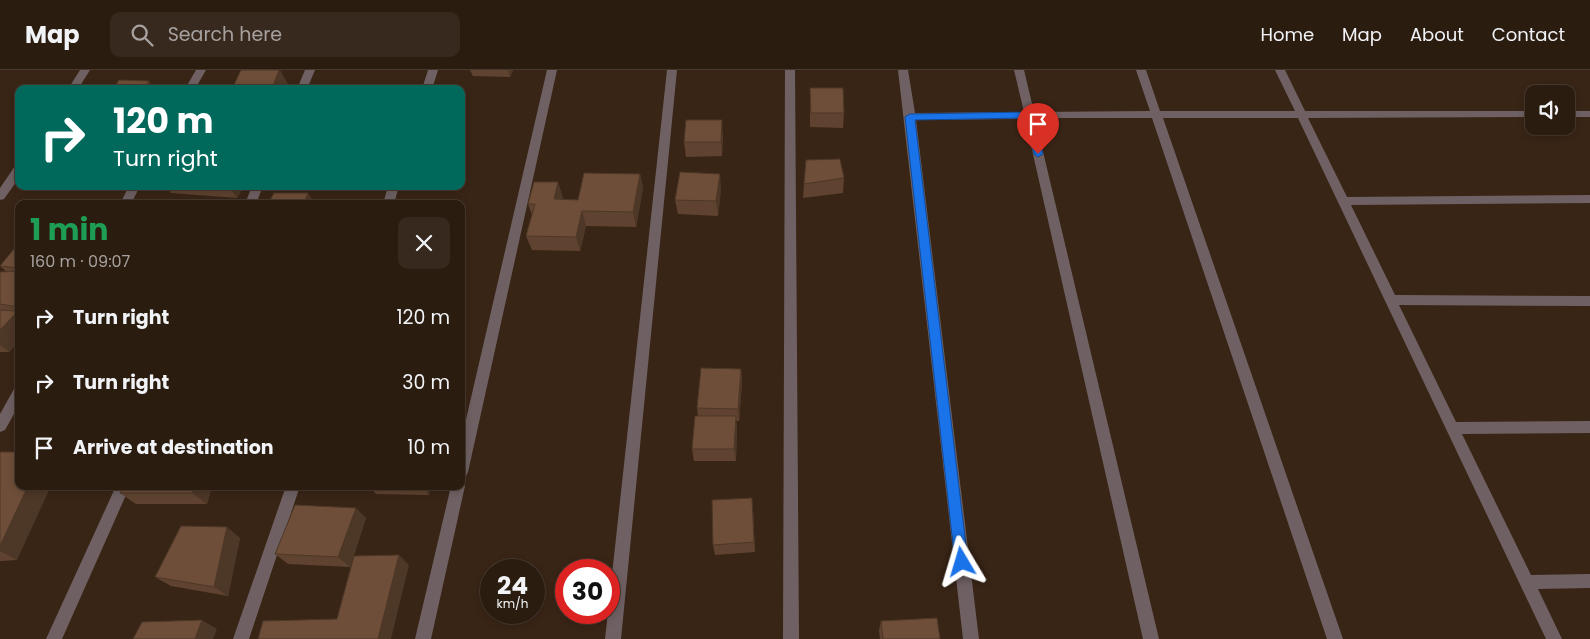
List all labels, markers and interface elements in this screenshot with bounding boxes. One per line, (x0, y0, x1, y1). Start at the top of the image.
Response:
search box (110, 12, 460, 57)
text: Map (25, 18, 80, 51)
icon: search (128, 21, 156, 49)
text: Search here (168, 21, 282, 48)
text: Home (1260, 22, 1314, 47)
text: Map (1342, 22, 1382, 47)
text: About (1410, 22, 1464, 47)
text: Contact (1492, 22, 1565, 47)
map controls (1525, 85, 1575, 135)
button: sound (1525, 85, 1575, 135)
text: 120 m (113, 96, 213, 145)
pin (1017, 103, 1059, 154)
icon: right (30, 105, 95, 170)
icon: arrive (1024, 110, 1052, 138)
text: Turn right (113, 143, 218, 174)
text: 1 min (30, 208, 108, 251)
button: close (398, 217, 450, 269)
text: 160 m · 09:07 (30, 250, 130, 273)
icon: right (30, 304, 58, 332)
text: Turn right (73, 304, 169, 331)
text: 120 m (396, 304, 450, 331)
icon: right (30, 369, 58, 397)
text: Turn right (73, 369, 169, 396)
text: 30 m (402, 369, 450, 396)
icon: arrive (30, 434, 58, 462)
text: Arrive at destination (73, 434, 274, 461)
text: 10 m (407, 434, 450, 461)
position arrow (935, 535, 987, 587)
speed limit sign: 30 (555, 559, 620, 624)
text: 24 (497, 568, 528, 603)
text: km/h (497, 595, 528, 612)

